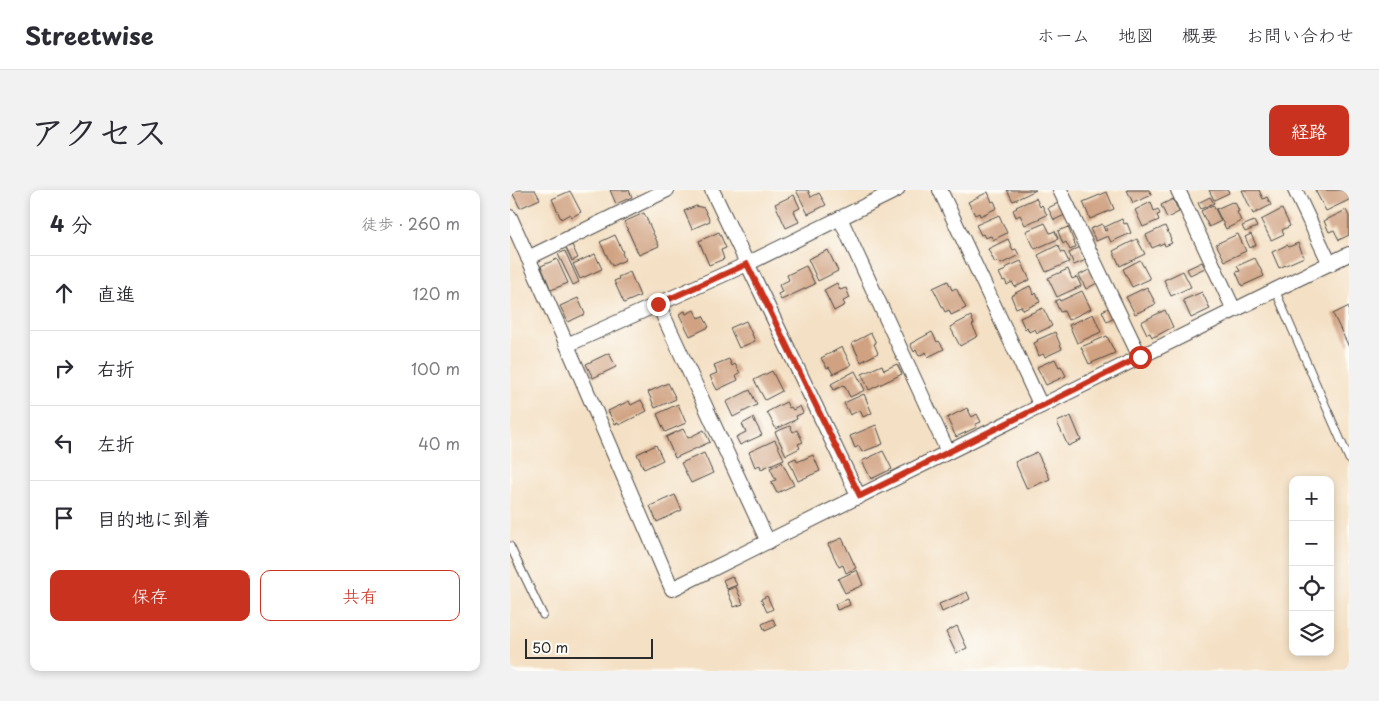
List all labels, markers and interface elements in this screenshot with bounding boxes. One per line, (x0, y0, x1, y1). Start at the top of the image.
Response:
text: Streetwise (25, 17, 154, 53)
text: ホーム (1037, 21, 1090, 48)
text: 地図 (1118, 21, 1154, 48)
text: 概要 (1182, 21, 1218, 48)
text: お問い合わせ (1246, 21, 1354, 48)
text: アクセス (30, 104, 168, 157)
button: 経路 (1269, 105, 1349, 156)
text: 4 分 (50, 207, 92, 239)
text: 徒歩 · 260 m (361, 211, 460, 235)
icon: ahead (50, 279, 78, 307)
text: 直進 (97, 279, 135, 307)
text: 120 m (413, 281, 460, 305)
route end (647, 293, 670, 316)
route start (1129, 346, 1152, 369)
icon: right (50, 354, 78, 382)
text: 右折 (97, 354, 135, 382)
text: 100 m (411, 356, 460, 380)
icon: left (50, 429, 78, 457)
text: 左折 (97, 429, 135, 457)
text: 40 m (418, 431, 460, 455)
map controls (1289, 476, 1334, 656)
button: + (1289, 476, 1334, 521)
icon: arrive (50, 504, 78, 532)
text: 目的地に到着 (97, 504, 211, 532)
button: − (1289, 521, 1334, 566)
button: locate (1289, 566, 1334, 611)
button: 保存 (50, 570, 250, 621)
button: 共有 (260, 570, 460, 621)
button: layers (1289, 611, 1334, 656)
scale bar (525, 636, 652, 659)
text: 50 m (532, 637, 568, 658)

